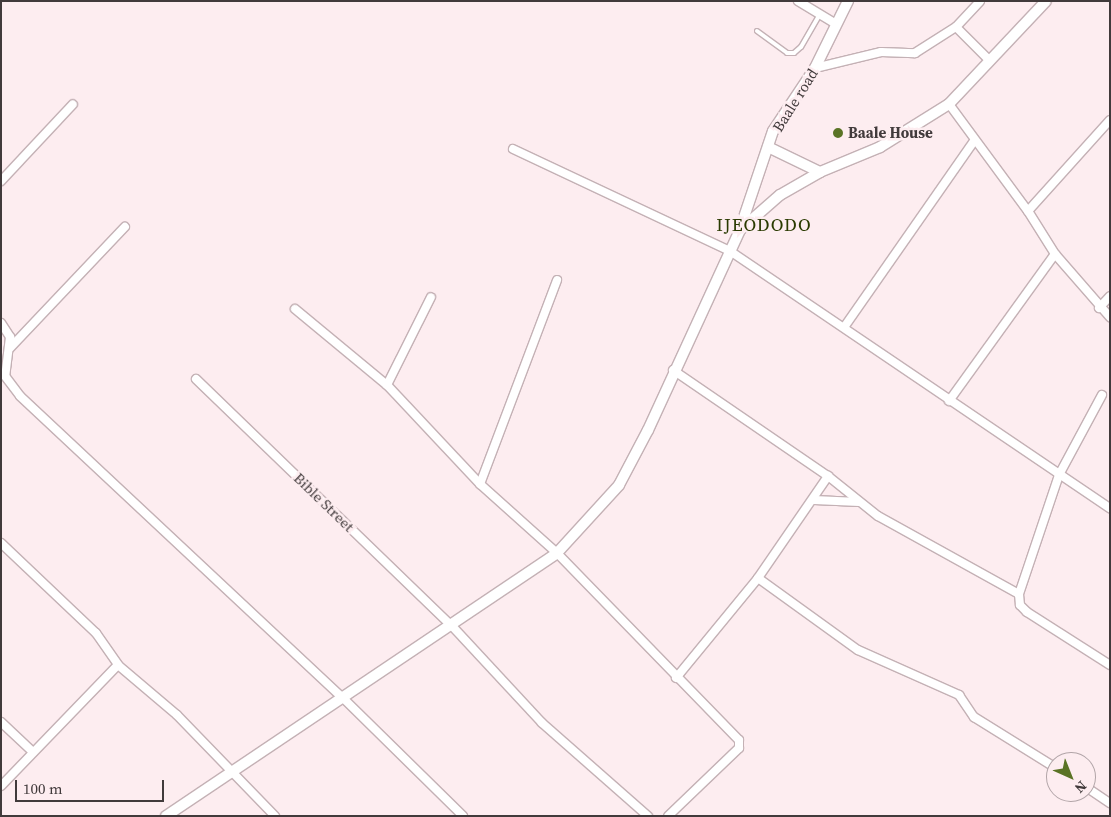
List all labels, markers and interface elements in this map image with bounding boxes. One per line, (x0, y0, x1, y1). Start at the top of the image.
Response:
street label: Baale road (769, 65, 821, 135)
place label: Baale House (848, 124, 933, 142)
marker: Baale House (832, 127, 844, 139)
district label: IJEODODO (715, 214, 813, 236)
street label: Bible Street (290, 469, 358, 535)
north arrow (1046, 752, 1096, 802)
scale bar (18, 770, 166, 802)
text: N (1070, 776, 1091, 798)
text: 100 m (23, 778, 63, 799)

